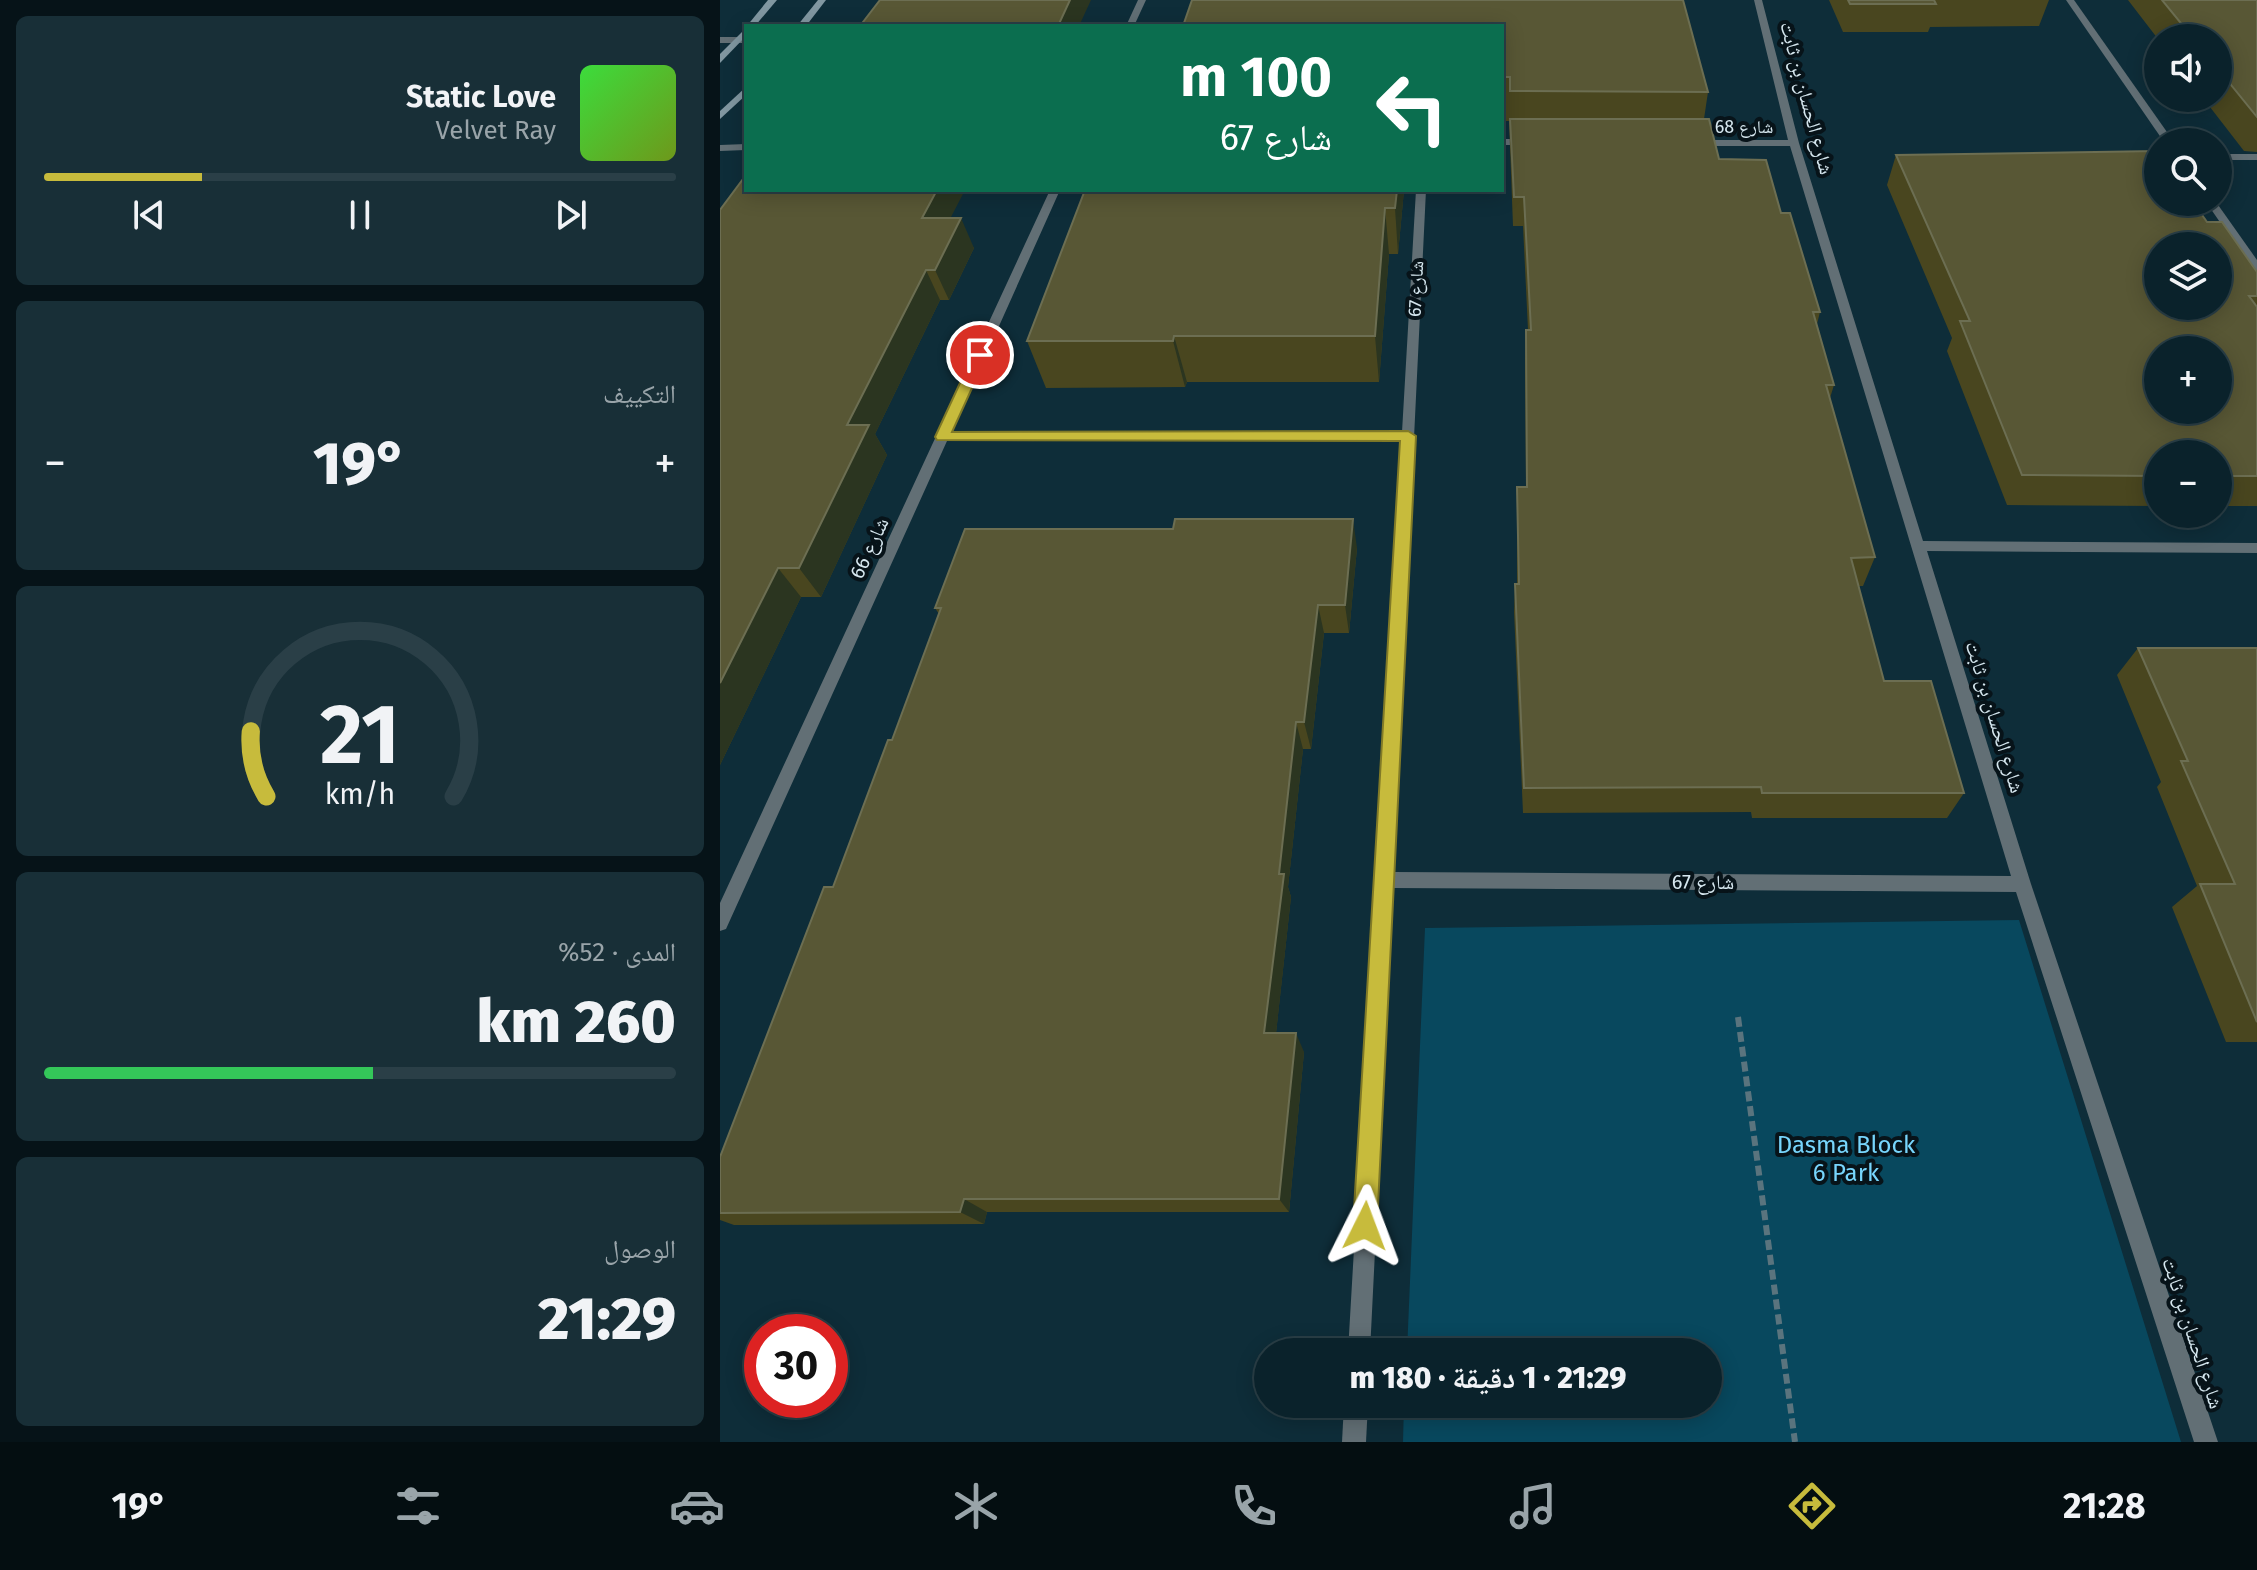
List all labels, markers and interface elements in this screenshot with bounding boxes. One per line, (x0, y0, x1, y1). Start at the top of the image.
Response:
street label: شارع الحسان بن ثابت (1774, 19, 1839, 177)
map controls (2144, 24, 2232, 528)
button: sound (2144, 24, 2232, 112)
text: 100 m (1180, 44, 1332, 111)
icon: left (1360, 56, 1464, 160)
text: Static Love (406, 79, 556, 115)
text: Velvet Ray (436, 115, 556, 146)
text: شارع 67 (1220, 116, 1332, 160)
street label: شارع 68 (1715, 116, 1773, 138)
button: search (2144, 128, 2232, 216)
icon: previous (127, 193, 171, 237)
icon: pause (338, 193, 382, 237)
icon: next (549, 193, 593, 237)
button: layers (2144, 232, 2232, 320)
street label: شارع 67 (1404, 260, 1428, 318)
pin (946, 321, 1014, 389)
icon: arrive (958, 333, 1002, 377)
button: + (2144, 336, 2232, 424)
text: التكييف (603, 379, 676, 410)
text: 19° (313, 428, 407, 500)
text: − (44, 437, 66, 490)
text: + (654, 437, 676, 490)
button: − (2144, 440, 2232, 528)
street label: شارع 66 (844, 514, 894, 583)
street label: شارع الحسان بن ثابت (1960, 638, 2029, 796)
text: 21 (320, 685, 400, 785)
text: km/h (325, 777, 395, 812)
street label: شارع 67 (1672, 870, 1734, 895)
text: المدى · 52% (558, 937, 676, 968)
text: 260 km (477, 986, 676, 1058)
park label: Dasma Block 6 Park (1777, 1131, 1916, 1187)
position arrow (1323, 1184, 1407, 1268)
text: الوصول (604, 1234, 676, 1265)
street label: شارع الحسان بن ثابت (2156, 1255, 2229, 1412)
text: 21:29 (538, 1283, 676, 1355)
speed limit sign: 30 (744, 1314, 848, 1418)
text: 21:29 · 1 دقيقة · 180 m (1350, 1360, 1626, 1396)
icon: filters (390, 1478, 446, 1534)
icon: car (669, 1478, 725, 1534)
icon: climate (948, 1478, 1004, 1534)
icon: phone (1226, 1478, 1282, 1534)
icon: music (1505, 1478, 1561, 1534)
icon: directions (1784, 1478, 1840, 1534)
text: 19° (111, 1484, 167, 1528)
text: 21:28 (2063, 1484, 2146, 1528)

